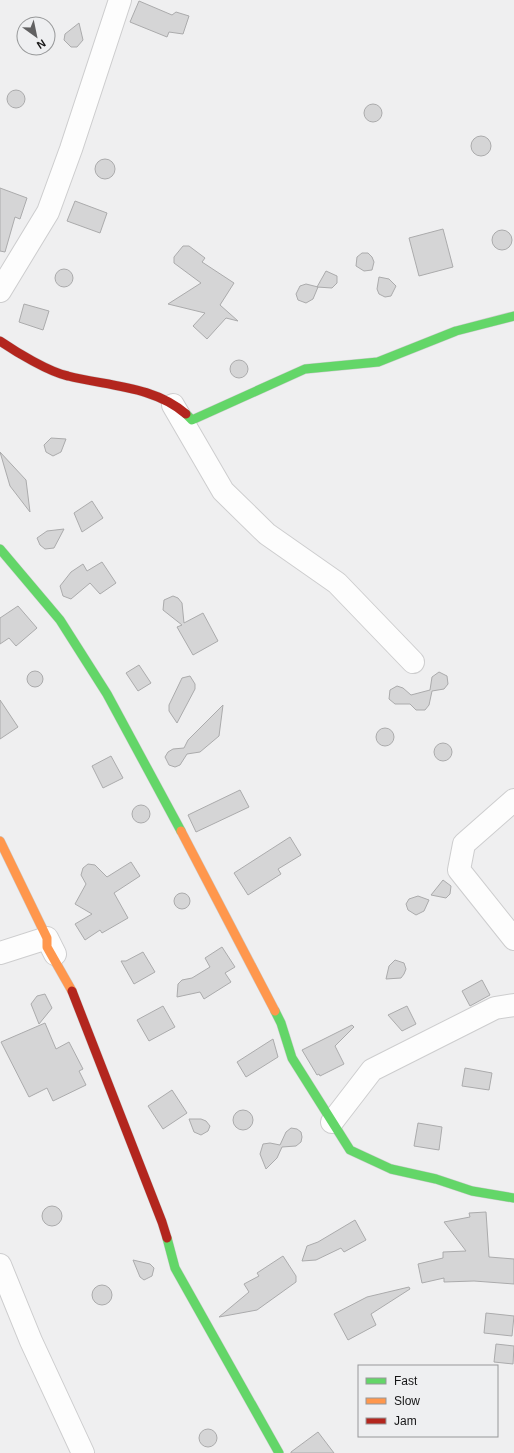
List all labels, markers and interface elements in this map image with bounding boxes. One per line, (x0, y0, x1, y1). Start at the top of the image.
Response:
north arrow (16, 16, 56, 56)
text: N (35, 37, 48, 52)
legend (358, 1365, 498, 1437)
text: Fast (394, 1374, 418, 1388)
text: Slow (394, 1394, 420, 1408)
text: Jam (394, 1414, 417, 1428)

